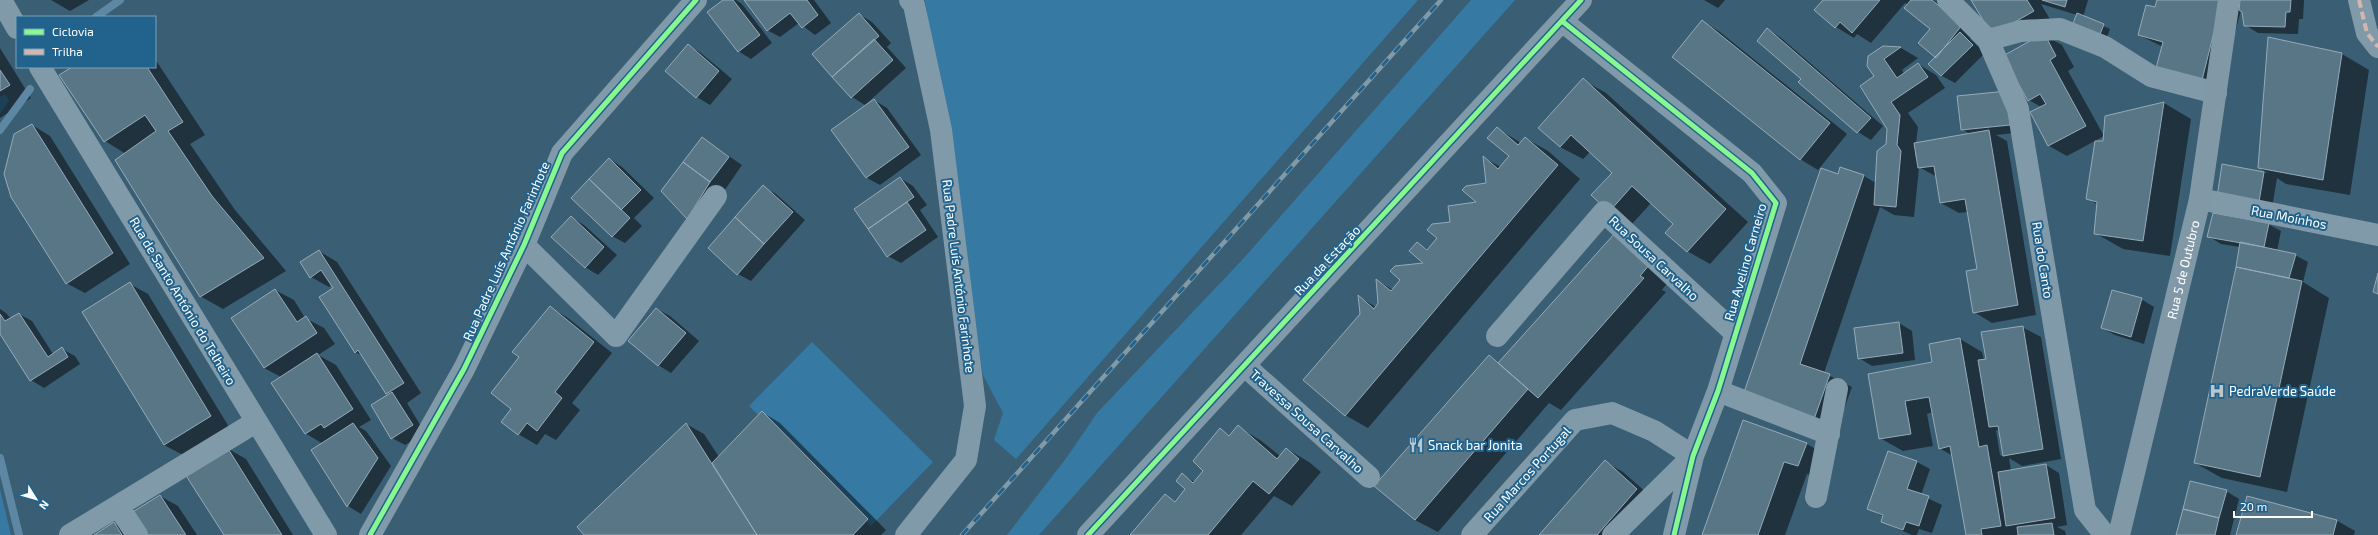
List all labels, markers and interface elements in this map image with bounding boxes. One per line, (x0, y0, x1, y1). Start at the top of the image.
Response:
legend (16, 16, 156, 68)
text: Ciclovia (52, 24, 94, 38)
text: Trilha (52, 44, 83, 58)
street label: Rua Padre Luís António Farinhote (459, 159, 553, 343)
street label: Rua Padre Luís António Farinhote (939, 178, 979, 374)
street label: Rua Avelino Carneiro (1721, 201, 1769, 323)
street label: Rua Moínhos (2250, 202, 2328, 232)
street label: Rua Sousa Carvalho (1606, 212, 1702, 304)
street label: Rua de Santo António do Telheiro (126, 214, 240, 388)
street label: Rua 5 de Outubro (2163, 219, 2203, 321)
street label: Rua do Canto (2029, 220, 2057, 300)
street label: Rua da Estação (1291, 222, 1364, 299)
street label: Travessa Sousa Carvalho (1247, 366, 1367, 476)
hospital icon: PedraVerde Saúde (2208, 382, 2226, 400)
place label: PedraVerde Saúde (2229, 383, 2336, 399)
street label: Rua Marcos Portugal (1480, 423, 1574, 525)
restaurant icon: Snack bar Jonita (1407, 436, 1425, 454)
place label: Snack bar Jonita (1428, 437, 1523, 453)
north arrow (16, 479, 56, 519)
scale bar (2234, 493, 2312, 519)
text: N (37, 498, 52, 512)
text: 20 m (2240, 499, 2267, 513)

